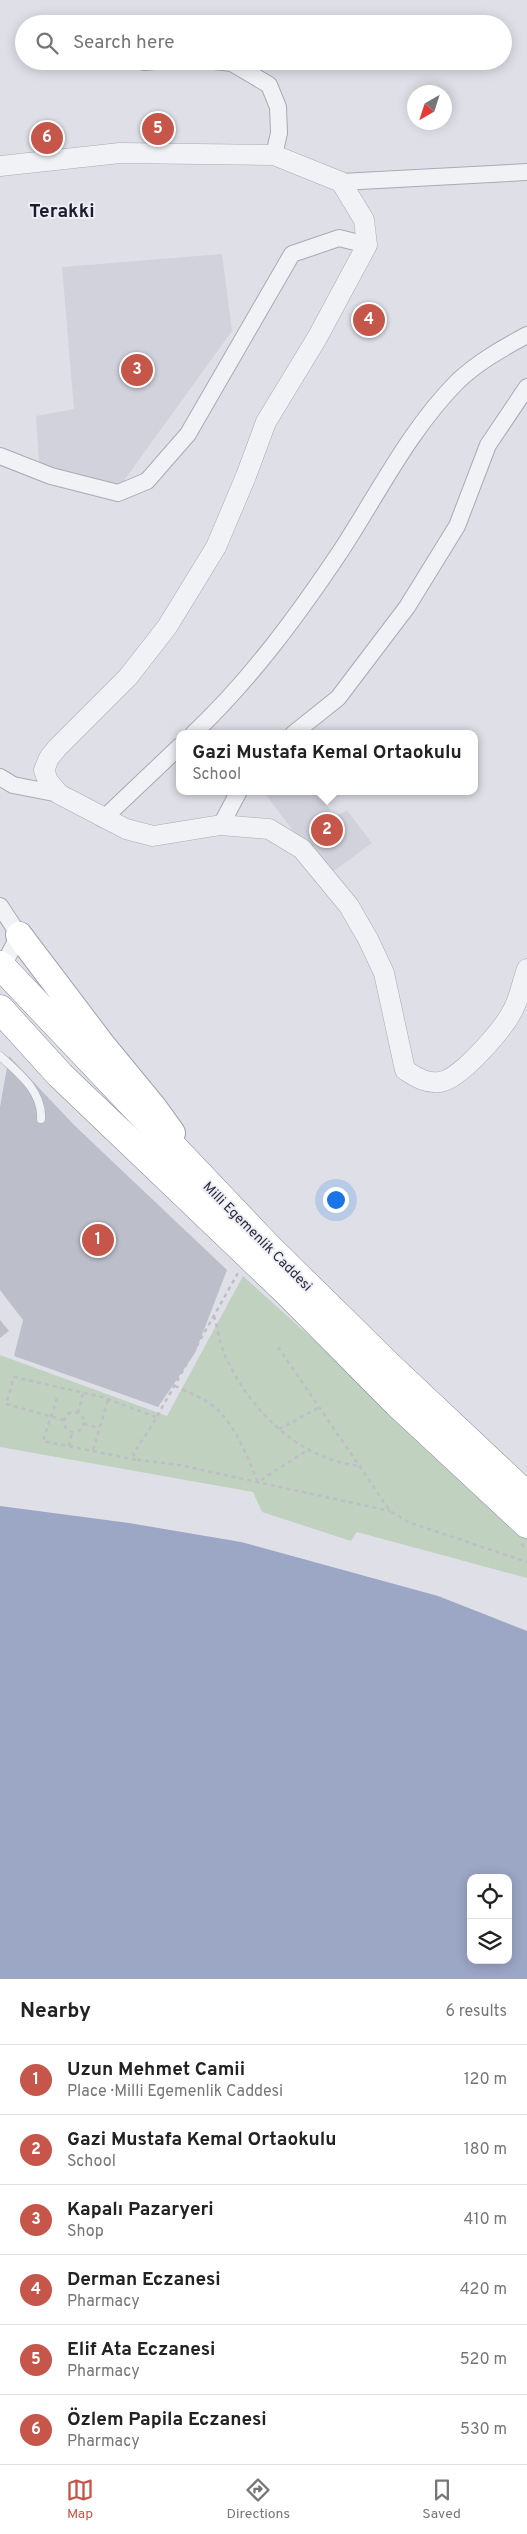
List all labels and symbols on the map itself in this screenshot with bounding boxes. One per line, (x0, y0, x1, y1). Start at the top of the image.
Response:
north arrow (407, 85, 452, 130)
pin: 5 (142, 110, 174, 148)
pin: 6 (31, 119, 63, 157)
district label: Terakki (29, 200, 95, 224)
pin: 4 (353, 301, 385, 339)
pin: 3 (121, 351, 153, 389)
pin: 2 (311, 811, 343, 849)
street label: Milli Egemenlik Caddesi (199, 1179, 315, 1295)
your location (323, 1187, 349, 1213)
pin: 1 (82, 1221, 114, 1259)

